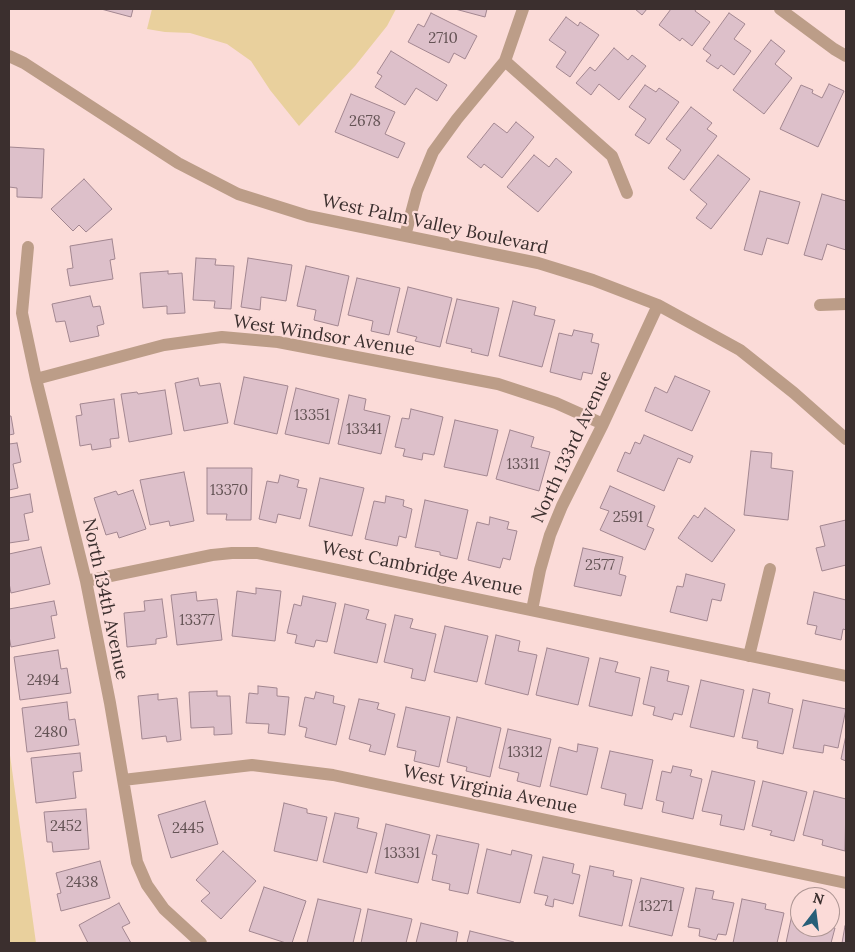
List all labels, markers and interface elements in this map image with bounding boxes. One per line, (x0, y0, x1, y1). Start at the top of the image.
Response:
house number: 2710 (428, 30, 458, 48)
house number: 2678 (349, 113, 381, 131)
street label: West Palm Valley Boulevard (320, 190, 550, 260)
street label: West Windsor Avenue (232, 311, 416, 361)
street label: North 133rd Avenue (527, 368, 617, 526)
house number: 13351 (294, 407, 330, 425)
house number: 13341 (346, 421, 382, 439)
house number: 13311 (506, 456, 540, 474)
house number: 13370 (210, 482, 248, 500)
house number: 2591 (613, 509, 643, 527)
street label: North 134th Avenue (77, 516, 133, 682)
street label: West Cambridge Avenue (320, 537, 524, 601)
house number: 2577 (585, 557, 615, 575)
house number: 13377 (179, 612, 215, 630)
house number: 2494 (27, 672, 59, 690)
house number: 2480 (34, 724, 68, 742)
house number: 13312 (507, 744, 543, 762)
street label: West Virginia Avenue (401, 761, 579, 819)
house number: 2452 (50, 818, 82, 836)
house number: 2445 (172, 820, 204, 838)
house number: 13331 (384, 845, 420, 863)
house number: 2438 (66, 874, 98, 892)
north arrow (790, 887, 840, 937)
text: N (811, 888, 826, 909)
house number: 13271 (639, 898, 673, 916)

